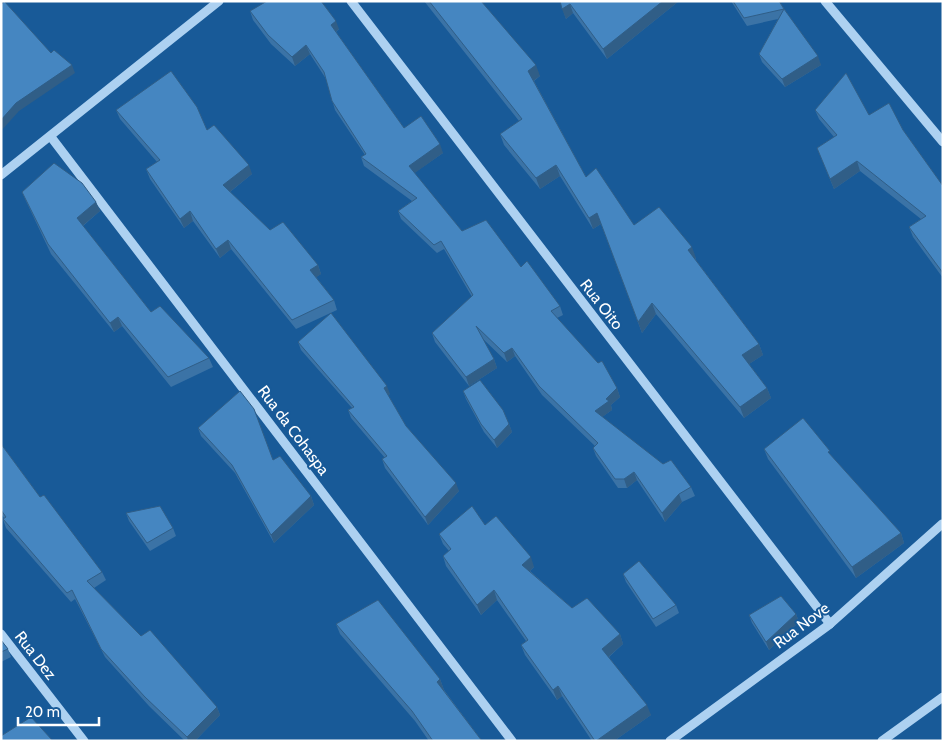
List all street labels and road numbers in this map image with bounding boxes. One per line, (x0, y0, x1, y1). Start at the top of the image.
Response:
street label: Rua Oito (576, 275, 627, 333)
street label: Rua da Cohaspa (254, 382, 334, 479)
street label: Rua Nove (770, 598, 833, 652)
street label: Rua Dez (11, 627, 61, 684)

